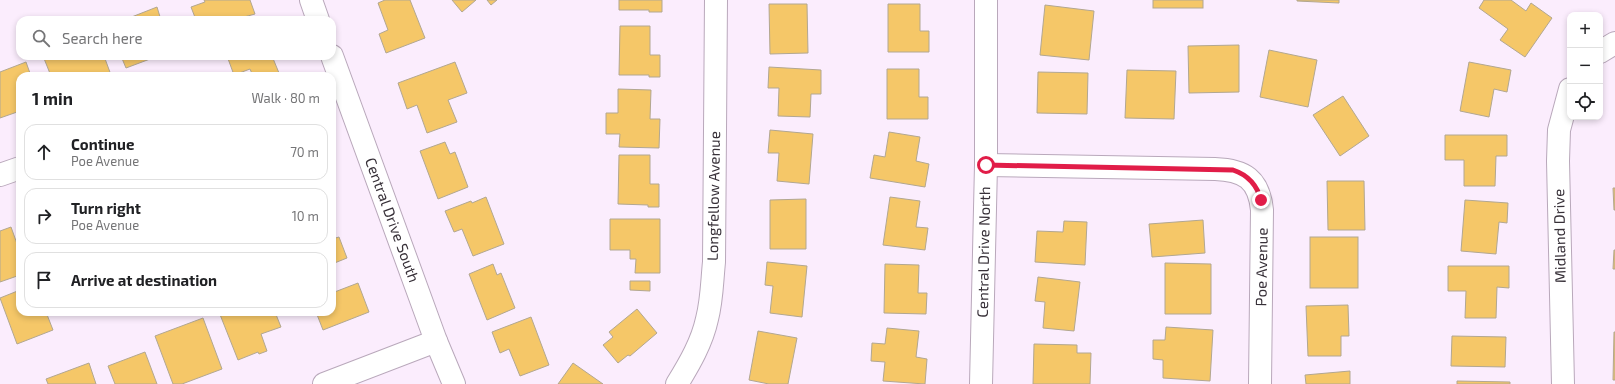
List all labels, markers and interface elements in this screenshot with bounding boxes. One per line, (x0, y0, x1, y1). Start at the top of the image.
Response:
map controls (1567, 12, 1603, 120)
button: + (1567, 12, 1603, 48)
search box (16, 16, 336, 60)
icon: search (30, 27, 52, 49)
text: Search here (62, 29, 143, 47)
button: − (1567, 48, 1603, 84)
button: locate (1567, 84, 1603, 120)
text: 1 min (32, 88, 73, 108)
text: Walk · 80 m (251, 90, 320, 106)
street label: Longfellow Avenue (703, 131, 723, 261)
text: Continue (71, 135, 134, 153)
icon: ahead (33, 141, 55, 163)
text: 70 m (290, 144, 319, 160)
text: Poe Avenue (71, 153, 139, 169)
street label: Central Drive South (362, 155, 424, 285)
route start (977, 156, 995, 174)
street label: Central Drive North (973, 186, 993, 318)
street label: Midland Drive (1549, 189, 1569, 283)
route end (1252, 191, 1270, 209)
text: Turn right (71, 199, 141, 217)
icon: right (33, 205, 55, 227)
text: 10 m (292, 208, 319, 224)
text: Poe Avenue (71, 217, 139, 233)
street label: Poe Avenue (1251, 228, 1271, 306)
icon: arrive (33, 269, 55, 291)
text: Arrive at destination (71, 271, 217, 289)

